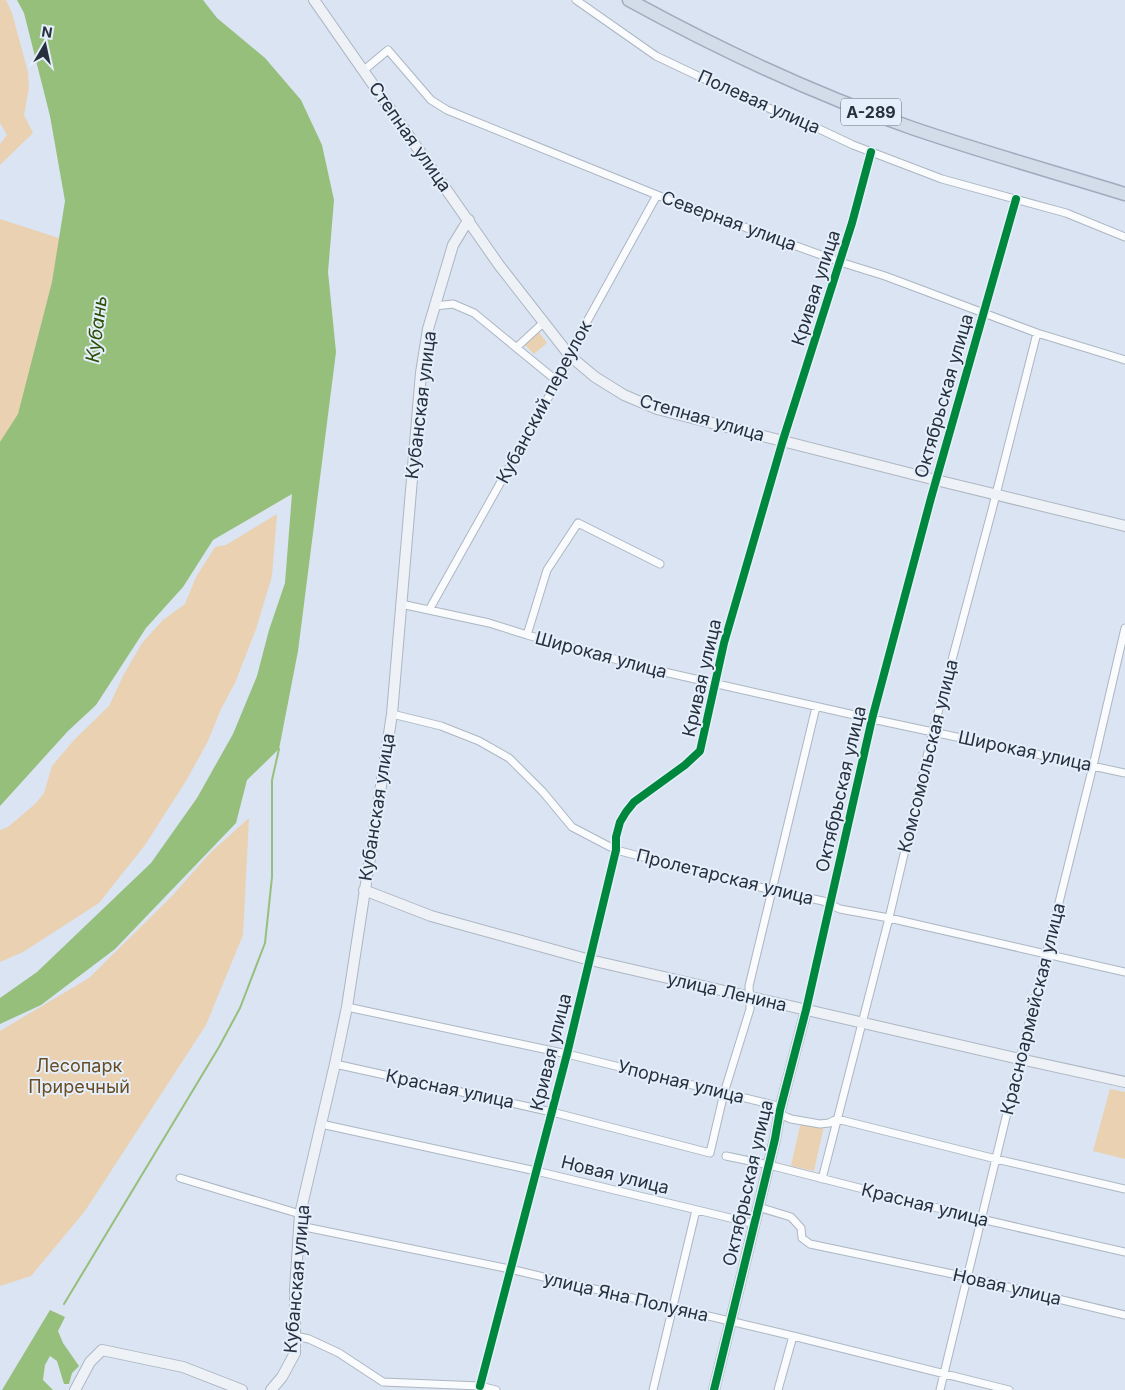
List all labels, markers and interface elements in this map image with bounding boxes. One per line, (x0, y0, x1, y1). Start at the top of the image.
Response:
north arrow (20, 20, 70, 70)
text: N (41, 22, 54, 41)
street label: Полевая улица (695, 65, 824, 138)
street label: Степная улица (365, 78, 456, 196)
road number: А-289 (841, 98, 901, 125)
street label: Северная улица (659, 186, 800, 255)
street label: Кривая улица (787, 227, 844, 348)
water label: Кубань (81, 294, 112, 364)
street label: Октябрьская улица (910, 311, 977, 480)
street label: Кубанский переулок (492, 316, 596, 487)
street label: Кубанская улица (401, 330, 440, 480)
street label: Степная улица (637, 390, 767, 445)
street label: Кривая улица (678, 617, 725, 739)
street label: Широкая улица (533, 627, 669, 682)
street label: Комсомольская улица (893, 657, 962, 855)
street label: Октябрьская улица (811, 704, 870, 874)
street label: Широкая улица (957, 726, 1094, 775)
street label: Кубанская улица (354, 732, 399, 882)
street label: Пролетарская улица (634, 844, 816, 909)
street label: Красноармейская улица (996, 901, 1069, 1117)
street label: улица Ленина (665, 968, 789, 1015)
street label: Кривая улица (526, 991, 575, 1113)
park label: Лесопарк Приречный (28, 1055, 130, 1097)
street label: Упорная улица (616, 1056, 747, 1107)
street label: Красная улица (384, 1065, 516, 1112)
street label: Октябрьская улица (718, 1098, 777, 1268)
street label: Новая улица (559, 1151, 671, 1198)
street label: Красная улица (859, 1179, 991, 1231)
street label: Кубанская улица (280, 1204, 313, 1354)
street label: Новая улица (951, 1264, 1063, 1309)
street label: улица Яна Полуяна (542, 1267, 711, 1326)

